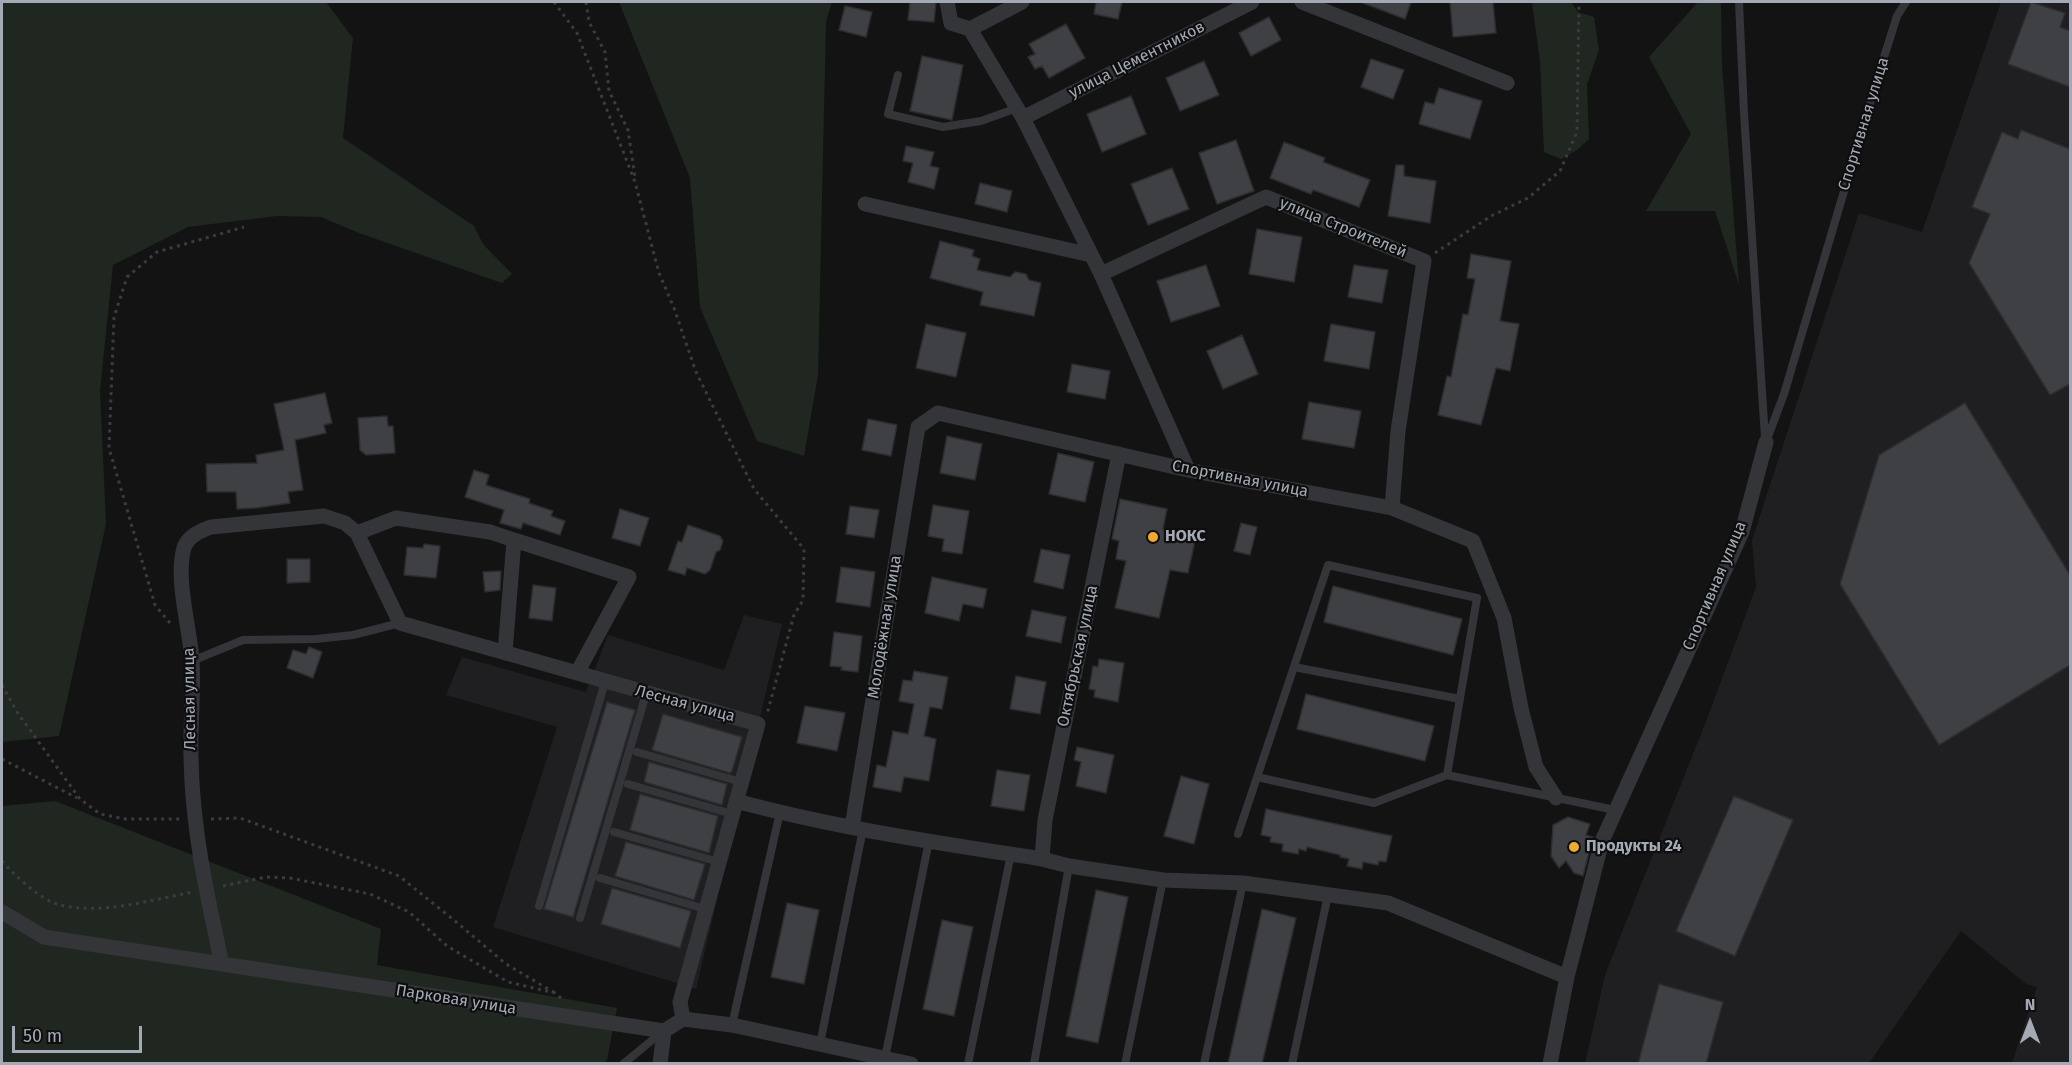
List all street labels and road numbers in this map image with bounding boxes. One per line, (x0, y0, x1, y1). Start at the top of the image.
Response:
street label: улица Цементников (1066, 17, 1208, 103)
street label: Спортивная улица (1835, 55, 1893, 193)
street label: улица Строителей (1277, 194, 1409, 262)
street label: Спортивная улица (1170, 456, 1310, 502)
street label: Спортивная улица (1679, 519, 1751, 653)
street label: Молодёжная улица (864, 554, 906, 700)
street label: Октябрьская улица (1054, 583, 1102, 729)
street label: Лесная улица (180, 647, 200, 751)
street label: Лесная улица (633, 681, 737, 727)
street label: Парковая улица (394, 981, 518, 1019)

